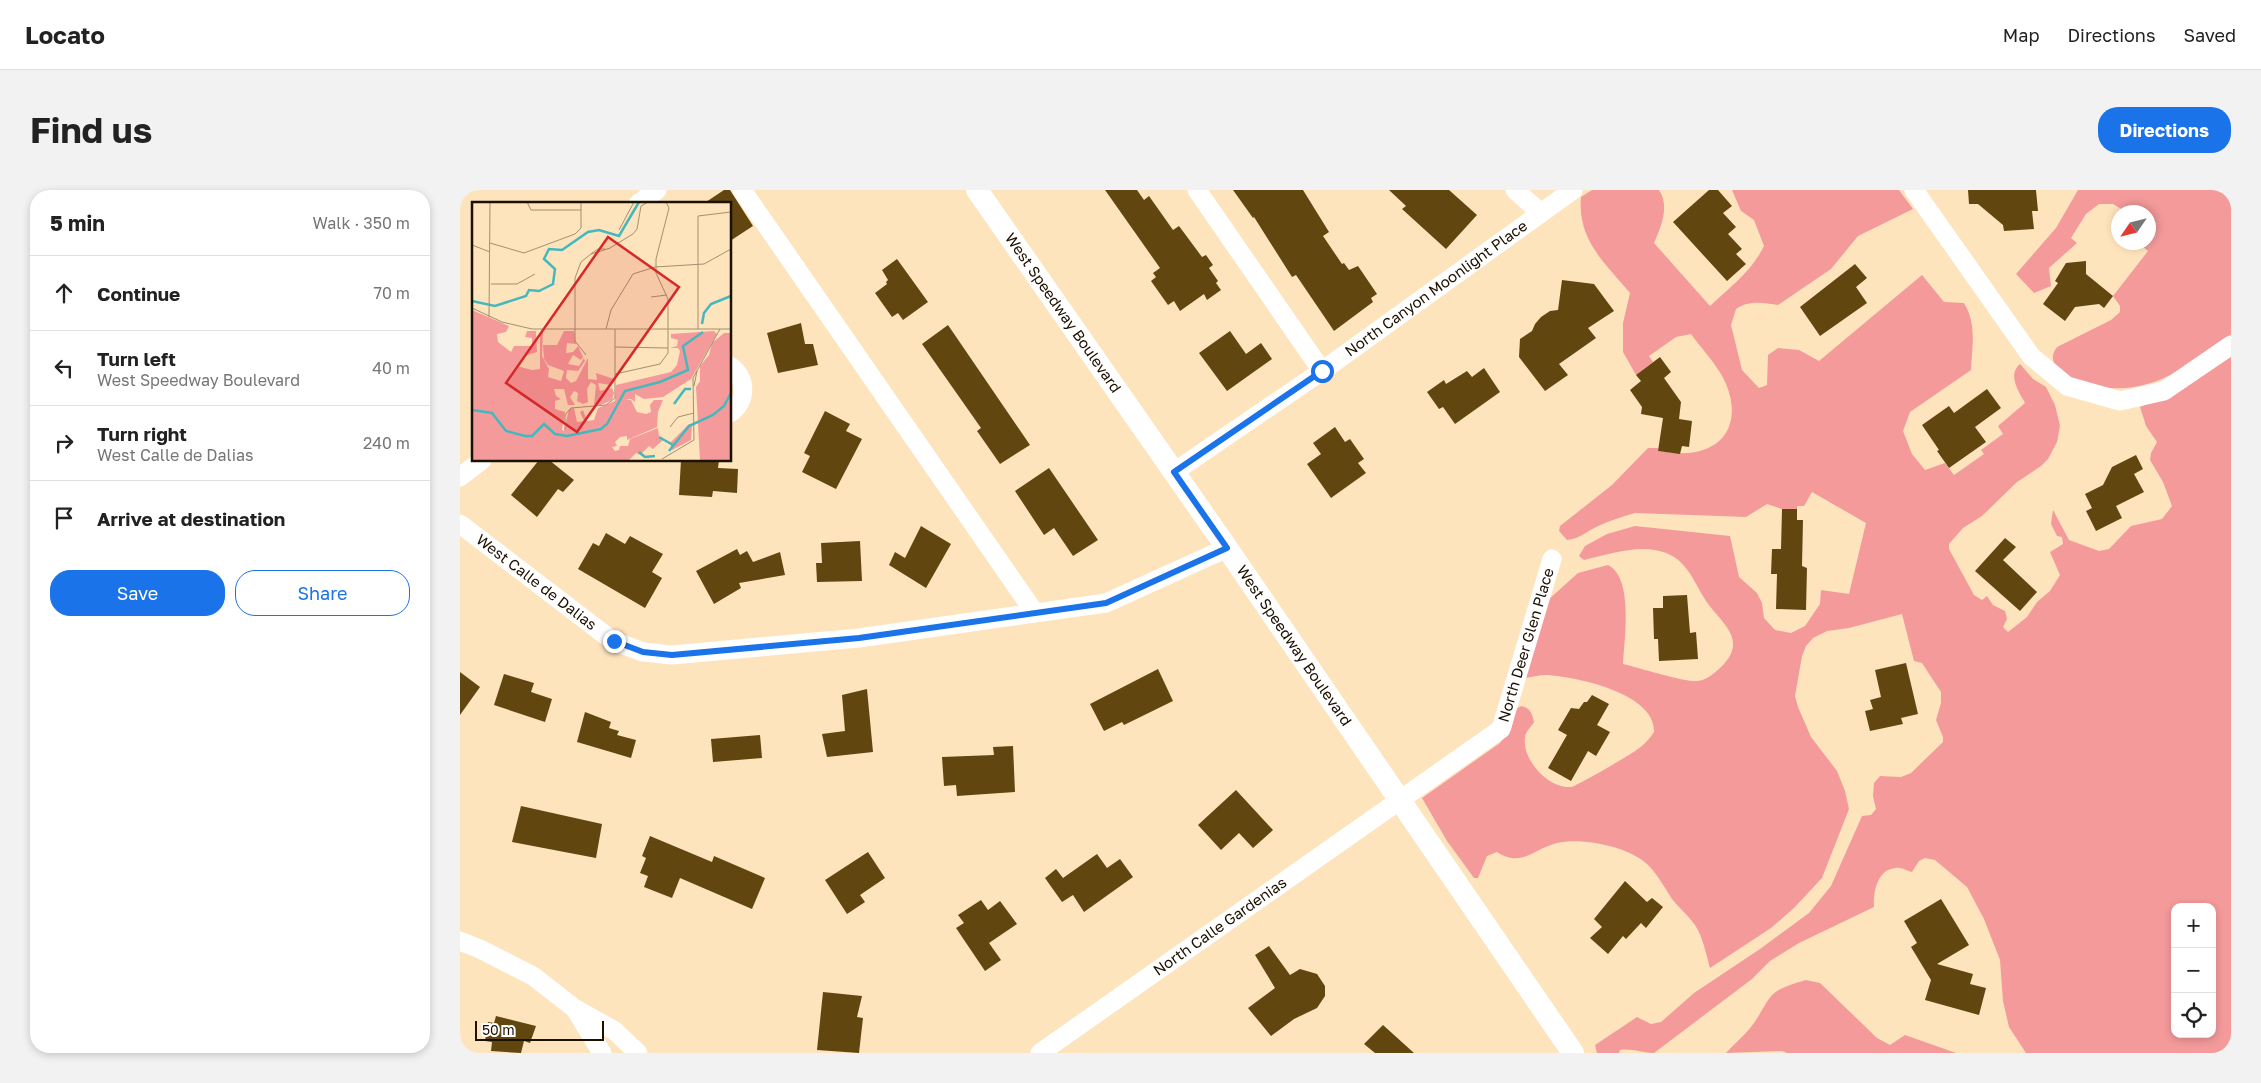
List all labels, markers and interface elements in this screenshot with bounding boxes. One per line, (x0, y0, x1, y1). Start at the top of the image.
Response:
text: Locato (25, 20, 105, 49)
text: Map (2003, 24, 2039, 46)
text: Directions (2067, 24, 2155, 46)
text: Saved (2183, 24, 2236, 46)
button: Directions (2098, 107, 2231, 153)
text: Find us (30, 109, 152, 151)
inset map (472, 202, 731, 461)
north arrow (2111, 205, 2156, 250)
text: 5 min (50, 210, 105, 236)
text: Walk · 350 m (313, 213, 410, 233)
street label: North Canyon Moonlight Place (1341, 216, 1531, 360)
street label: West Speedway Boulevard (1002, 229, 1126, 396)
icon: ahead (50, 279, 78, 307)
text: Continue (97, 282, 180, 305)
text: 70 m (373, 283, 410, 303)
text: Turn left (97, 347, 176, 370)
icon: left (50, 354, 78, 382)
text: 40 m (372, 358, 410, 378)
route start (1311, 360, 1334, 383)
text: West Speedway Boulevard (97, 370, 300, 390)
text: Turn right (97, 422, 187, 445)
icon: right (50, 429, 78, 457)
text: 240 m (363, 433, 410, 453)
text: West Calle de Dalias (97, 445, 253, 465)
icon: arrive (50, 504, 78, 532)
text: Arrive at destination (97, 507, 285, 530)
street label: West Calle de Dalias (473, 530, 601, 633)
street label: West Speedway Boulevard (1233, 561, 1356, 729)
street label: North Deer Glen Place (1494, 565, 1557, 724)
button: Save (50, 570, 225, 616)
button: Share (235, 570, 410, 616)
route end (603, 630, 626, 653)
street label: North Calle Gardenias (1149, 873, 1290, 979)
map controls (2171, 903, 2216, 1038)
button: + (2171, 903, 2216, 948)
button: − (2171, 948, 2216, 993)
button: locate (2171, 993, 2216, 1038)
scale bar (475, 1018, 604, 1041)
text: 50 m (482, 1021, 515, 1038)

